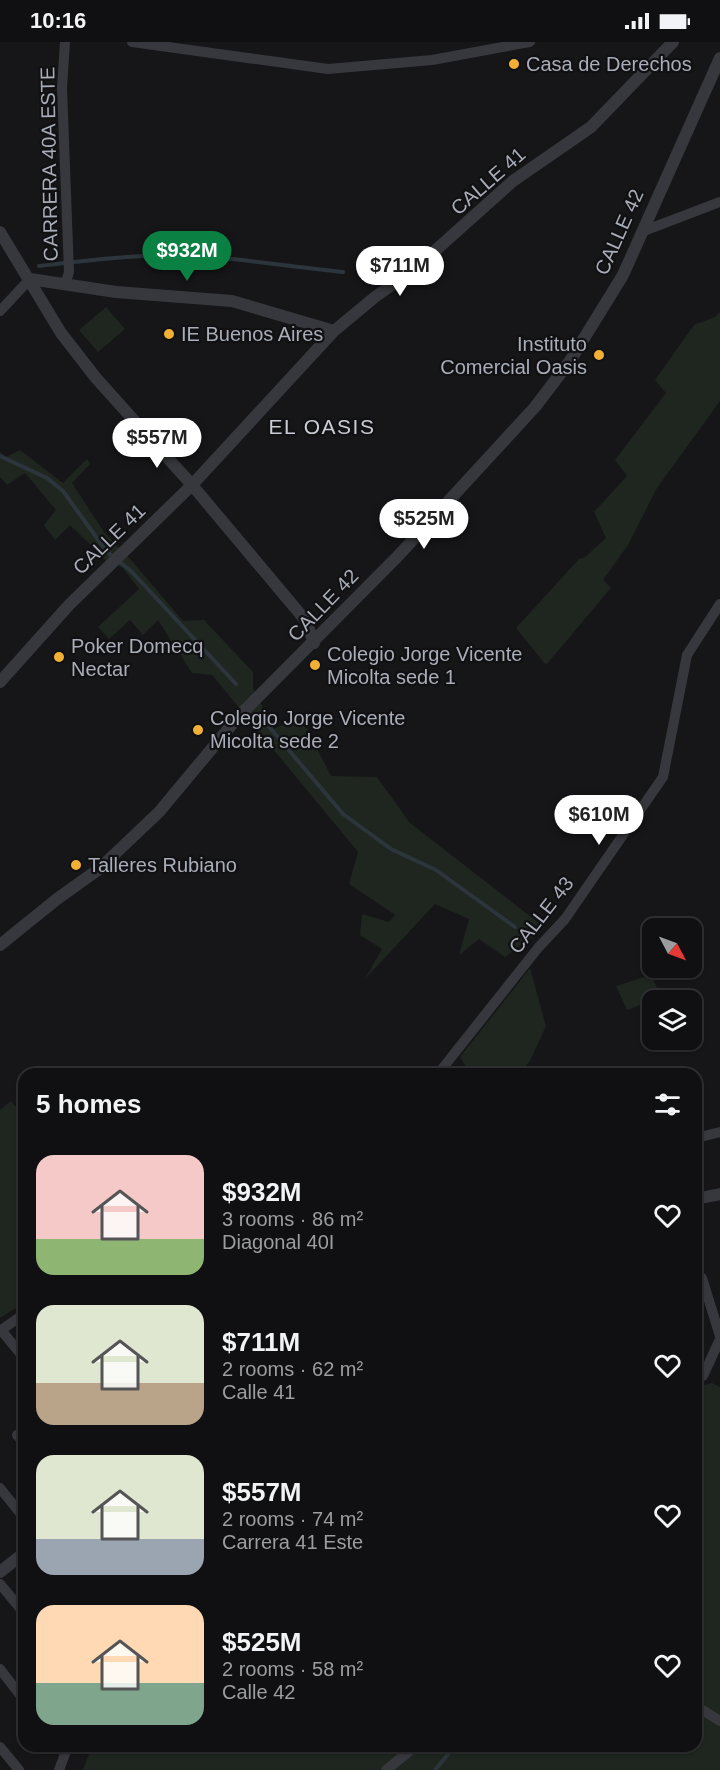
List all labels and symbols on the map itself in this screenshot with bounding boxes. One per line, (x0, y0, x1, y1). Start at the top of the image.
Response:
place label: Casa de Derechos (526, 53, 692, 75)
marker: Casa de Derechos (507, 57, 521, 71)
street label: CARRERA 40A ESTE (36, 67, 62, 261)
street label: CALLE 41 (446, 143, 530, 219)
street label: CALLE 42 (590, 186, 648, 278)
pin: $932M (145, 231, 229, 282)
pin: $711M (358, 246, 442, 297)
place label: IE Buenos Aires (181, 323, 323, 345)
marker: IE Buenos Aires (162, 327, 176, 341)
place label: Instituto Comercial Oasis (440, 333, 587, 378)
marker: Instituto Comercial Oasis (592, 348, 606, 362)
district label: EL OASIS (269, 415, 375, 438)
pin: $557M (115, 418, 199, 469)
street label: CALLE 41 (69, 499, 149, 579)
pin: $525M (382, 499, 466, 550)
street label: CALLE 42 (283, 565, 363, 645)
place label: Poker Domecq Nectar (71, 635, 203, 680)
place label: Colegio Jorge Vicente Micolta sede 1 (327, 643, 522, 688)
marker: Poker Domecq Nectar (52, 650, 66, 664)
marker: Colegio Jorge Vicente Micolta sede 1 (308, 658, 322, 672)
place label: Colegio Jorge Vicente Micolta sede 2 (210, 707, 405, 752)
marker: Colegio Jorge Vicente Micolta sede 2 (191, 723, 205, 737)
pin: $610M (557, 795, 641, 846)
place label: Talleres Rubiano (88, 854, 237, 876)
marker: Talleres Rubiano (69, 858, 83, 872)
street label: CALLE 43 (504, 872, 578, 958)
north arrow (642, 918, 702, 978)

